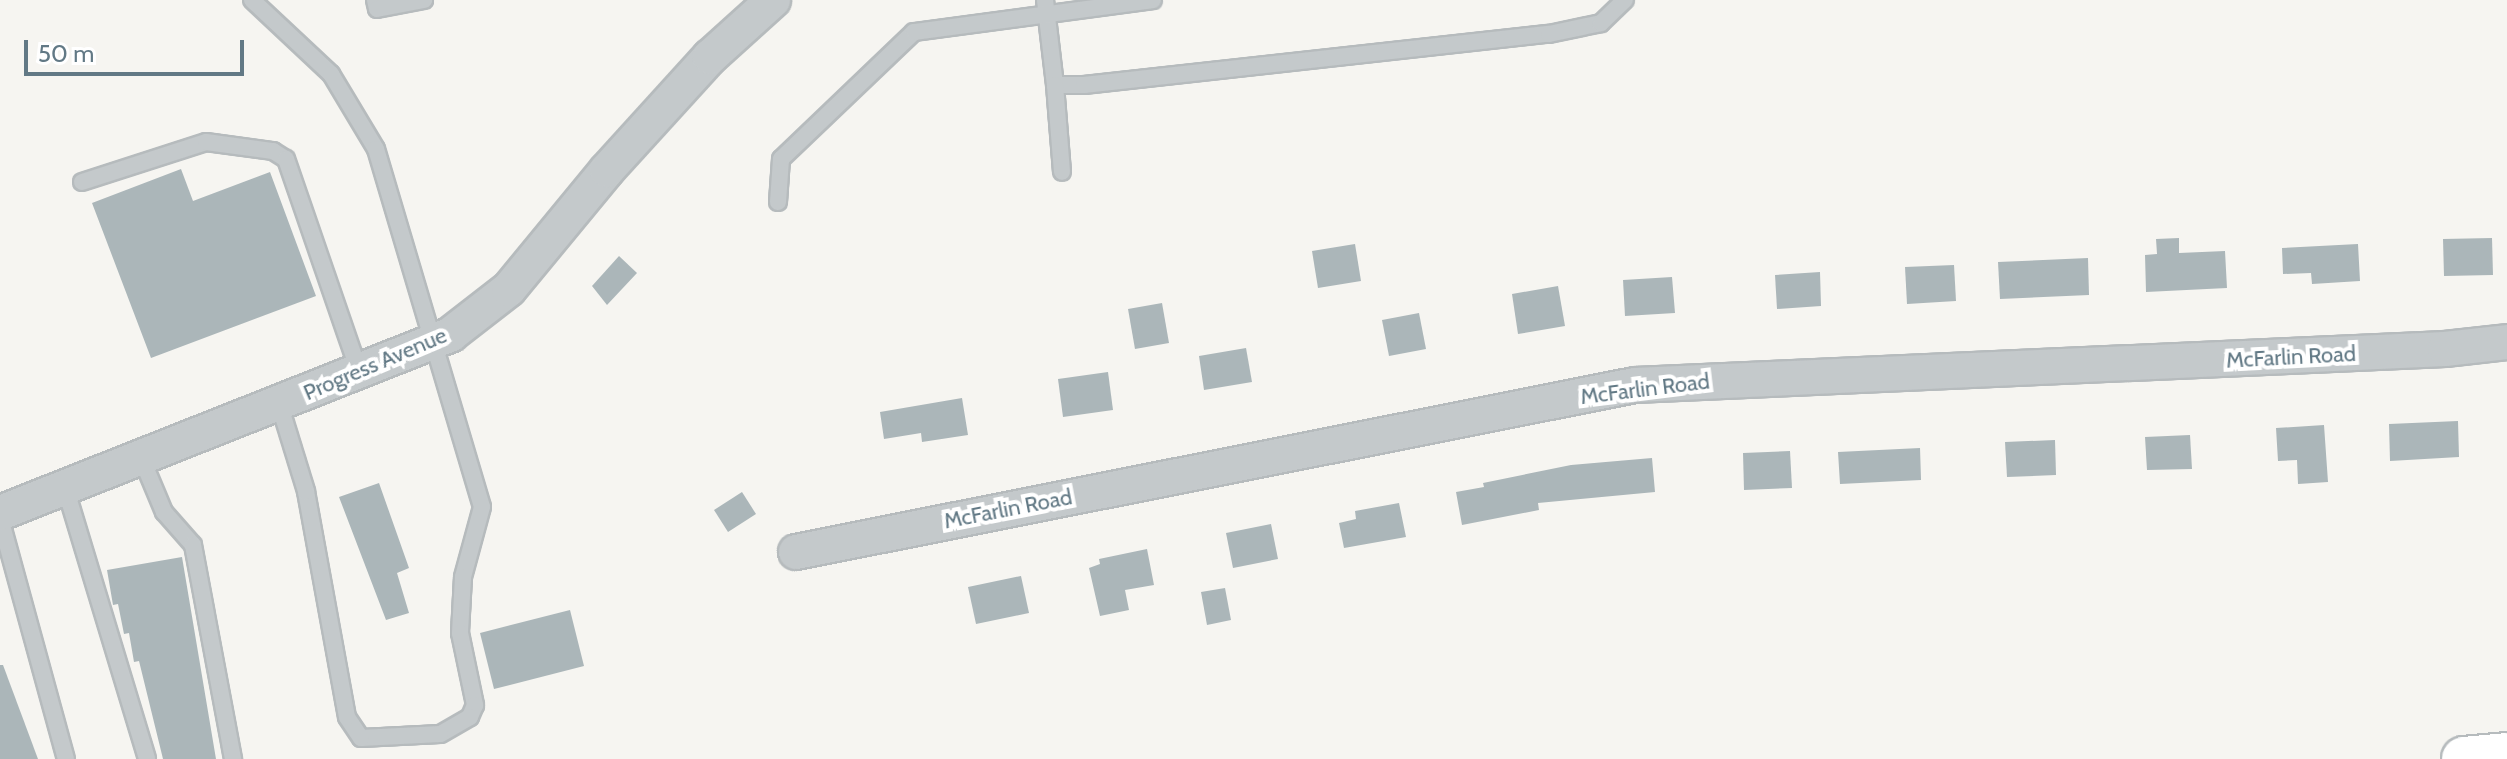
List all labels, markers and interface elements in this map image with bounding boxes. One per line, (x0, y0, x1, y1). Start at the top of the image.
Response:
scale bar (28, 24, 248, 74)
text: 50 m (38, 39, 94, 68)
street label: Progress Avenue (299, 322, 451, 406)
street label: McFarlin Road (2225, 340, 2357, 374)
street label: McFarlin Road (1579, 368, 1711, 410)
street label: McFarlin Road (942, 484, 1074, 534)

